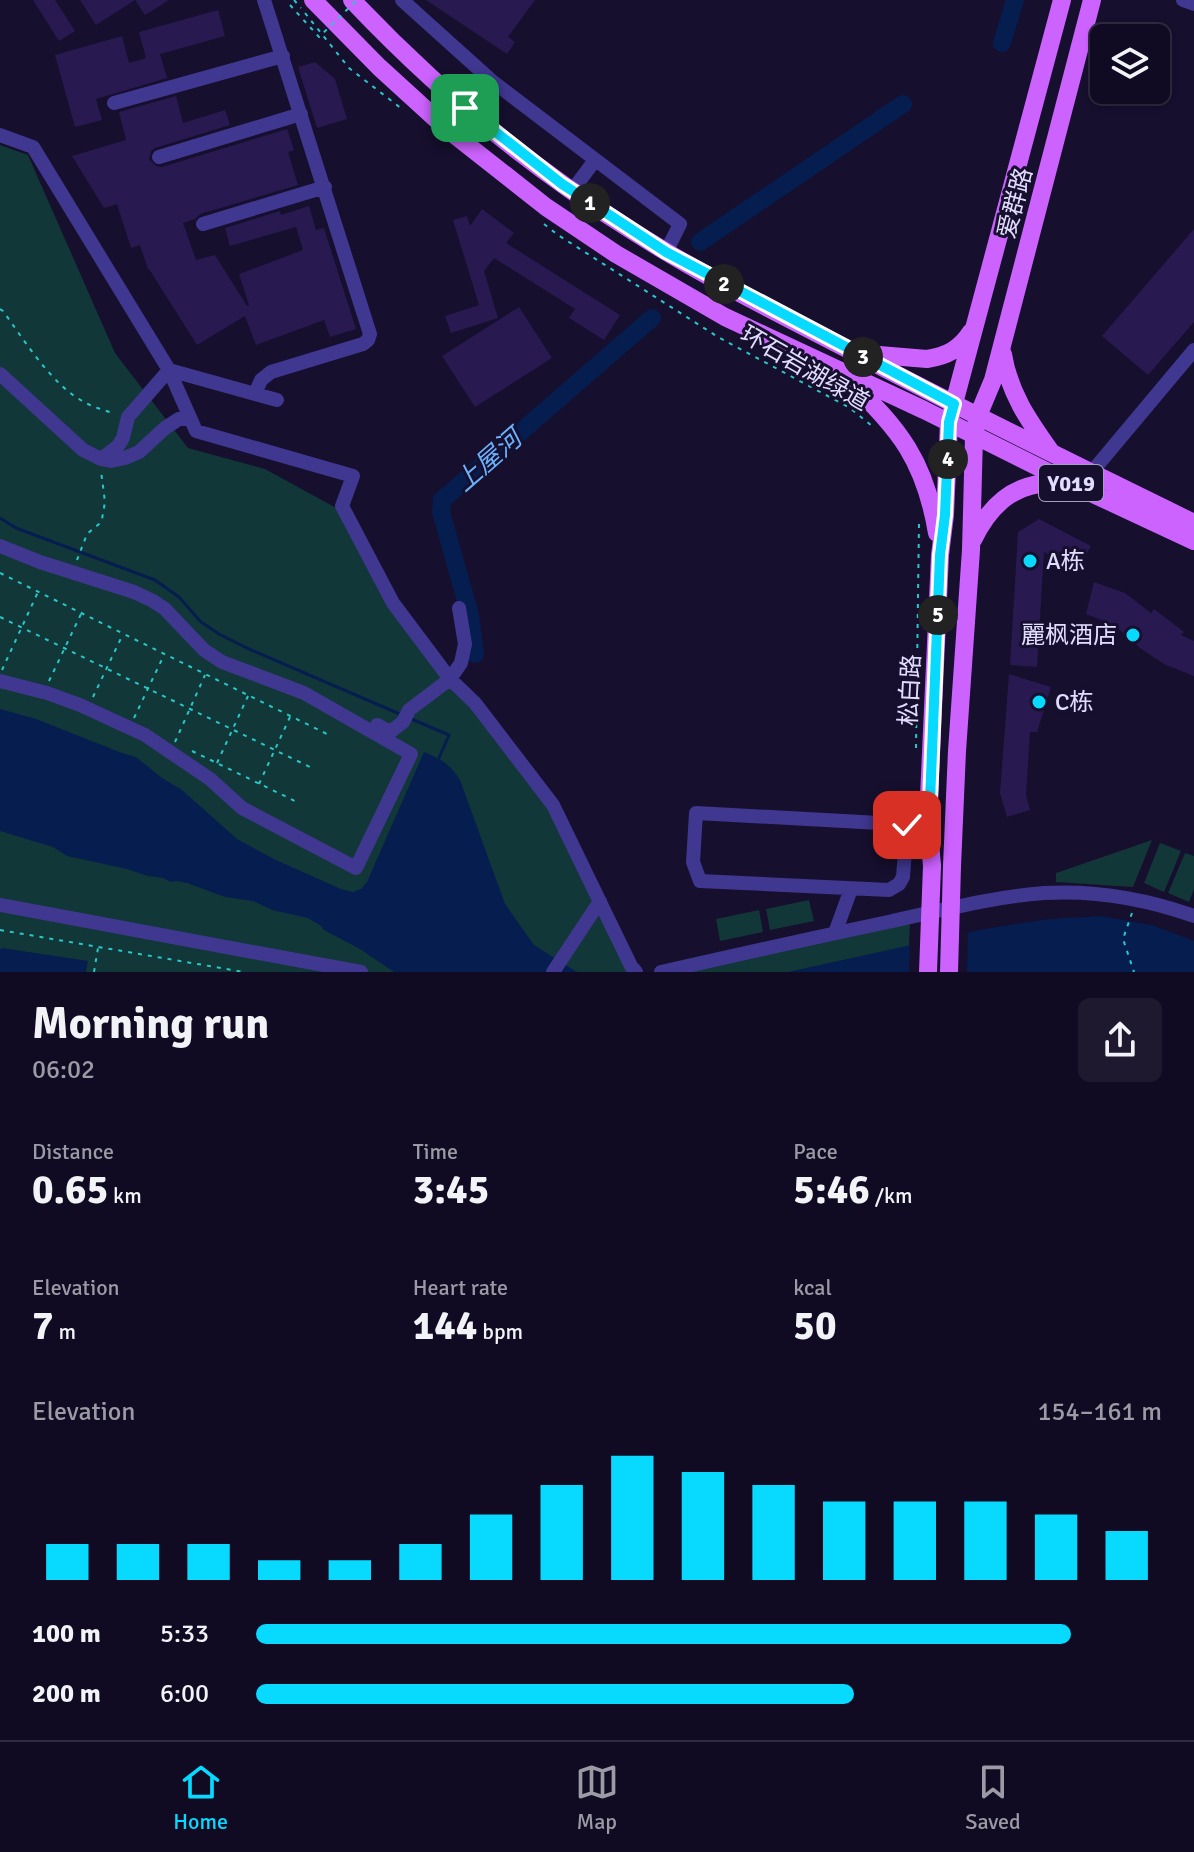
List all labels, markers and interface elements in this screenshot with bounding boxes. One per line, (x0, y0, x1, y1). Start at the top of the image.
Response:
map controls (1090, 24, 1170, 104)
button: layers (1090, 24, 1170, 104)
pin (431, 74, 499, 142)
icon: arrive (443, 86, 487, 130)
street label: 爱群路 (991, 164, 1039, 242)
pin: 1 (570, 183, 610, 223)
text: 1 (584, 189, 596, 216)
pin: 2 (704, 264, 744, 304)
text: 2 (718, 270, 730, 297)
street label: 环石岩湖绿道 (735, 319, 875, 417)
pin: 3 (843, 337, 883, 377)
text: 3 (857, 343, 869, 370)
water label: 上屋河 (449, 420, 532, 498)
pin: 4 (928, 439, 968, 479)
text: 4 (942, 445, 954, 472)
road number: Y019 (1039, 465, 1103, 501)
place label: A栋 (1046, 546, 1085, 576)
marker: A栋 (1021, 552, 1039, 570)
pin: 5 (918, 595, 958, 635)
text: 5 (932, 601, 944, 628)
place label: 麗枫酒店 (1021, 620, 1117, 650)
marker: 麗枫酒店 (1124, 626, 1142, 644)
street label: 松白路 (893, 653, 927, 727)
place label: C栋 (1055, 687, 1093, 717)
marker: C栋 (1030, 693, 1048, 711)
pin (873, 791, 941, 859)
icon: check (885, 803, 929, 847)
text: Morning run (32, 997, 269, 1051)
button: share (1078, 998, 1162, 1082)
text: 06:02 (32, 1054, 95, 1086)
text: Distance (32, 1138, 114, 1165)
text: Time (413, 1138, 458, 1165)
text: Pace (793, 1138, 838, 1165)
text: 0.65 (32, 1165, 108, 1215)
text: 3:45 (413, 1165, 489, 1215)
text: 5:46 (793, 1165, 870, 1215)
text: km (108, 1182, 142, 1209)
text: /km (870, 1182, 913, 1209)
text: Elevation (32, 1274, 120, 1301)
text: Heart rate (413, 1274, 508, 1301)
text: kcal (793, 1274, 832, 1301)
text: 7 (32, 1301, 54, 1351)
text: 144 (413, 1301, 477, 1351)
text: 50 (793, 1301, 837, 1351)
text: m (54, 1318, 76, 1345)
text: bpm (477, 1318, 523, 1345)
text: Elevation (32, 1396, 136, 1428)
text: 154–161 m (1038, 1396, 1162, 1428)
text: 100 m (32, 1618, 101, 1650)
text: 5:33 (160, 1618, 209, 1650)
text: 200 m (32, 1678, 101, 1710)
text: 6:00 (160, 1678, 209, 1710)
tab: Home (173, 1760, 228, 1835)
tab: Map (575, 1760, 619, 1835)
tab: Saved (965, 1760, 1021, 1835)

